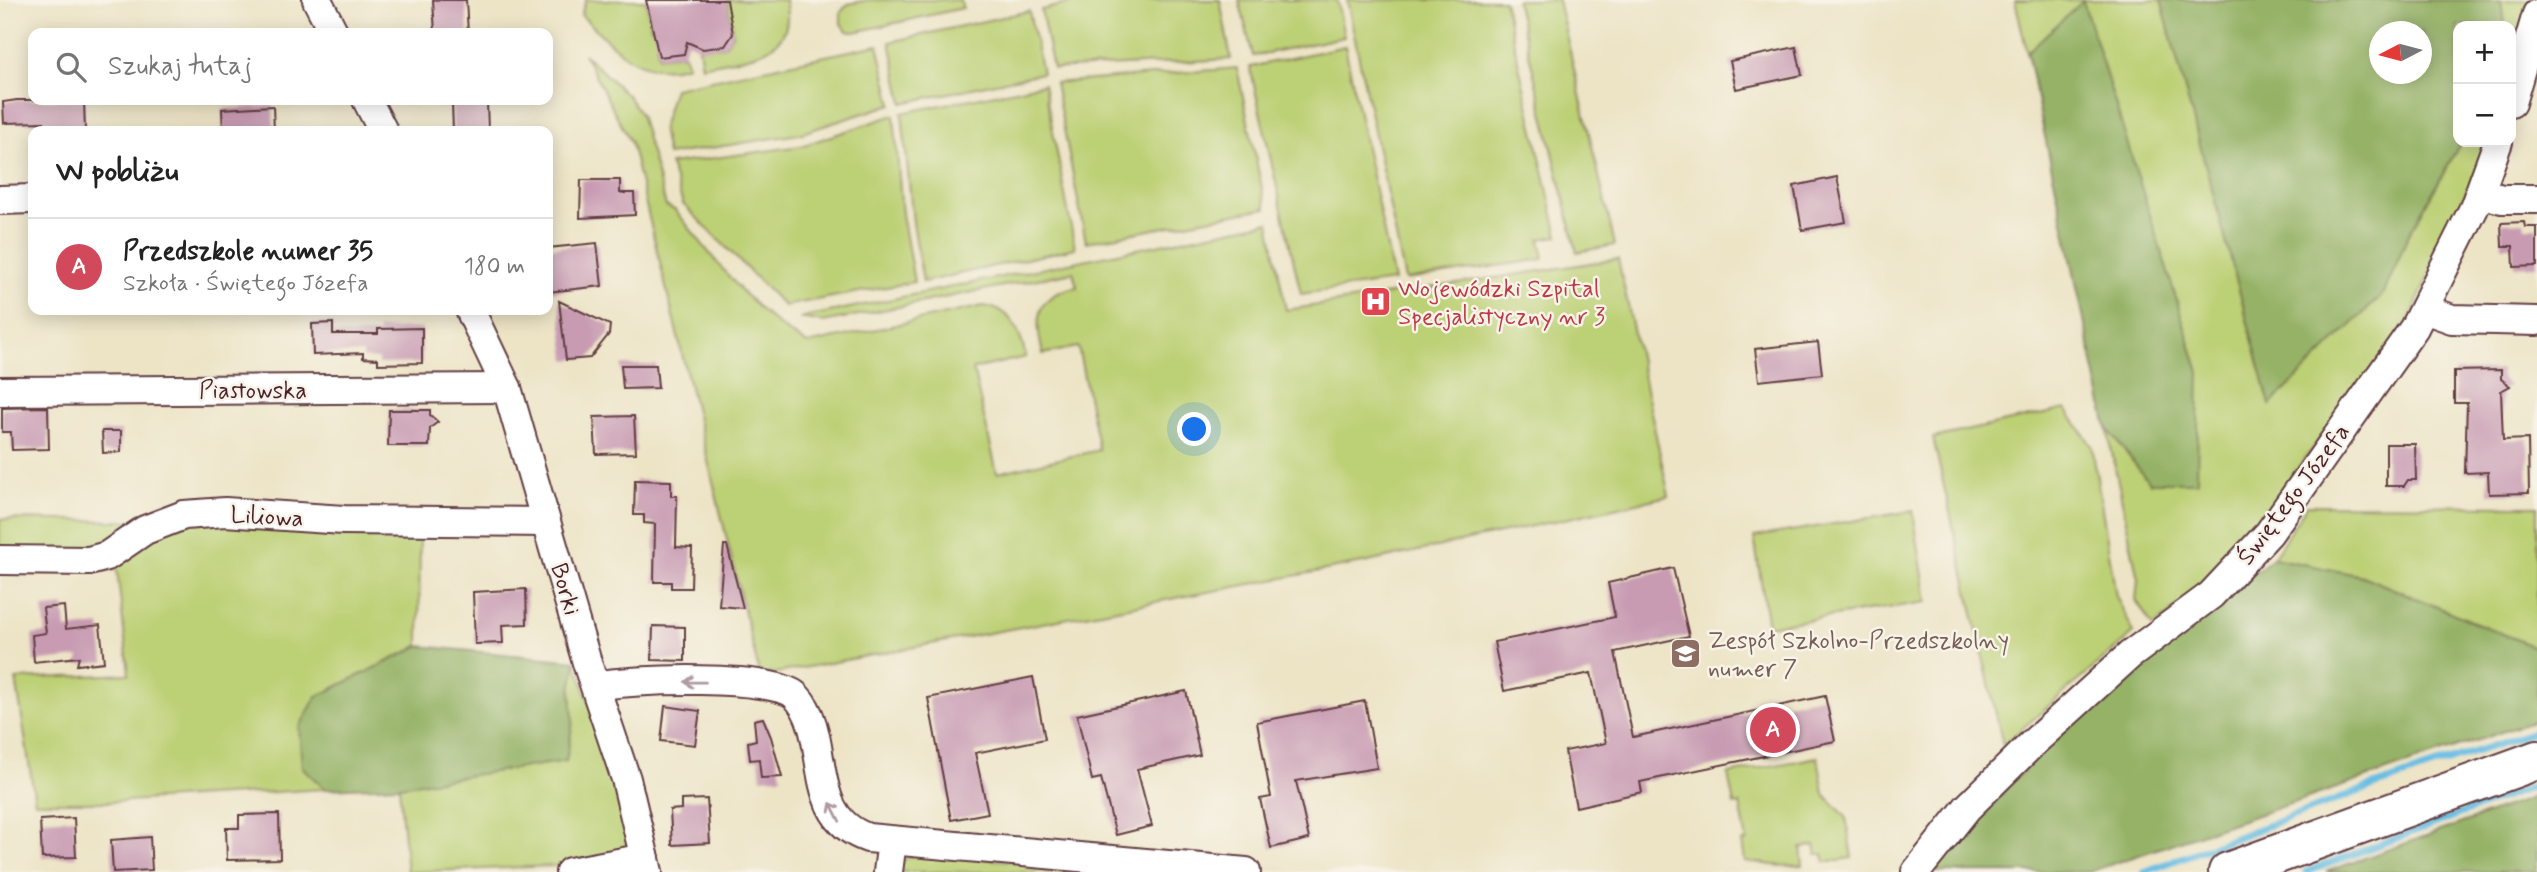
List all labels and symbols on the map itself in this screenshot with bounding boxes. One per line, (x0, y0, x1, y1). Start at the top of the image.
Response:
north arrow (2369, 21, 2432, 84)
place label: Wojewódzki Szpital Specjalistyczny nr 3 (1398, 274, 1605, 333)
hospital icon: Wojewódzki Szpital Specjalistyczny nr 3 (1358, 285, 1392, 319)
street label: Piastowska (199, 376, 307, 407)
your location (1177, 412, 1211, 446)
street label: Świętego Józefa (2230, 417, 2360, 574)
street label: Liliowa (230, 500, 304, 535)
street label: Borki (542, 560, 587, 619)
place label: Zespół Szkolno-Przedszkolny numer 7 (1708, 626, 2009, 685)
school or university icon: Zespół Szkolno-Przedszkolny numer 7 (1668, 637, 1702, 671)
one-way arrow (684, 675, 707, 689)
pin: A (1750, 704, 1796, 756)
one-way arrow (828, 802, 842, 823)

